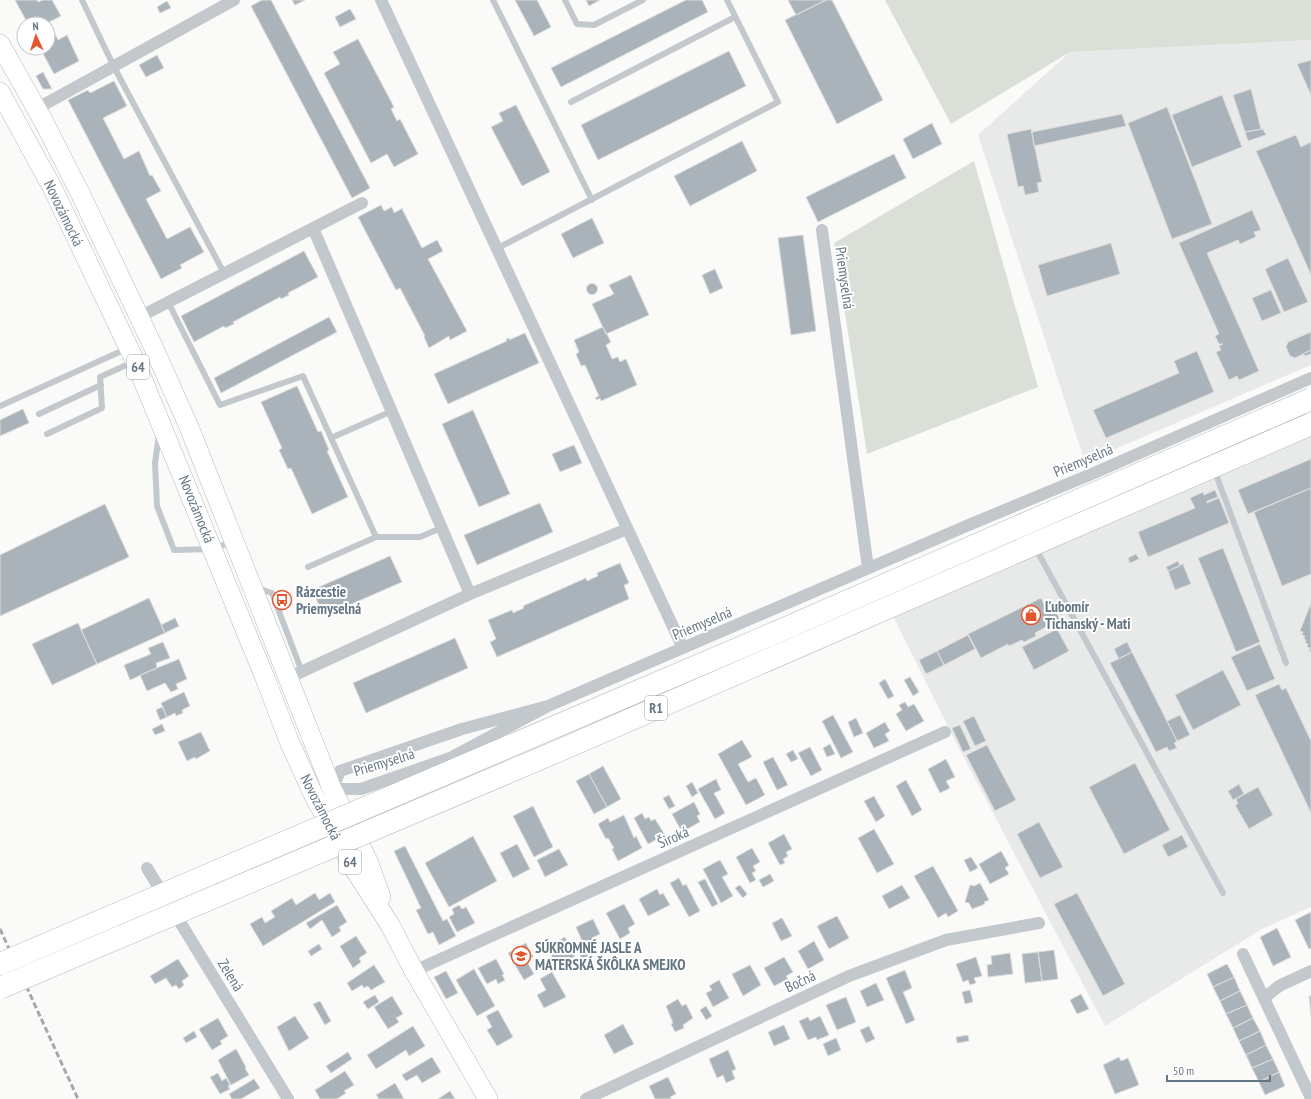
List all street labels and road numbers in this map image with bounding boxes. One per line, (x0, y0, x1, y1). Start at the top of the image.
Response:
street label: Novozámocká (40, 177, 88, 249)
street label: Priemyselná (831, 246, 859, 310)
road number: 64 (127, 355, 149, 379)
street label: Priemyselná (1050, 439, 1116, 481)
street label: Novozámocká (175, 472, 219, 546)
street label: Priemyselná (669, 602, 735, 644)
road number: R1 (645, 696, 667, 720)
street label: Priemyselná (351, 744, 417, 780)
street label: Novozámocká (296, 771, 346, 843)
street label: Široká (654, 822, 692, 852)
road number: 64 (339, 850, 361, 874)
street label: Zelená (214, 955, 248, 995)
street label: Bočná (782, 966, 818, 996)

